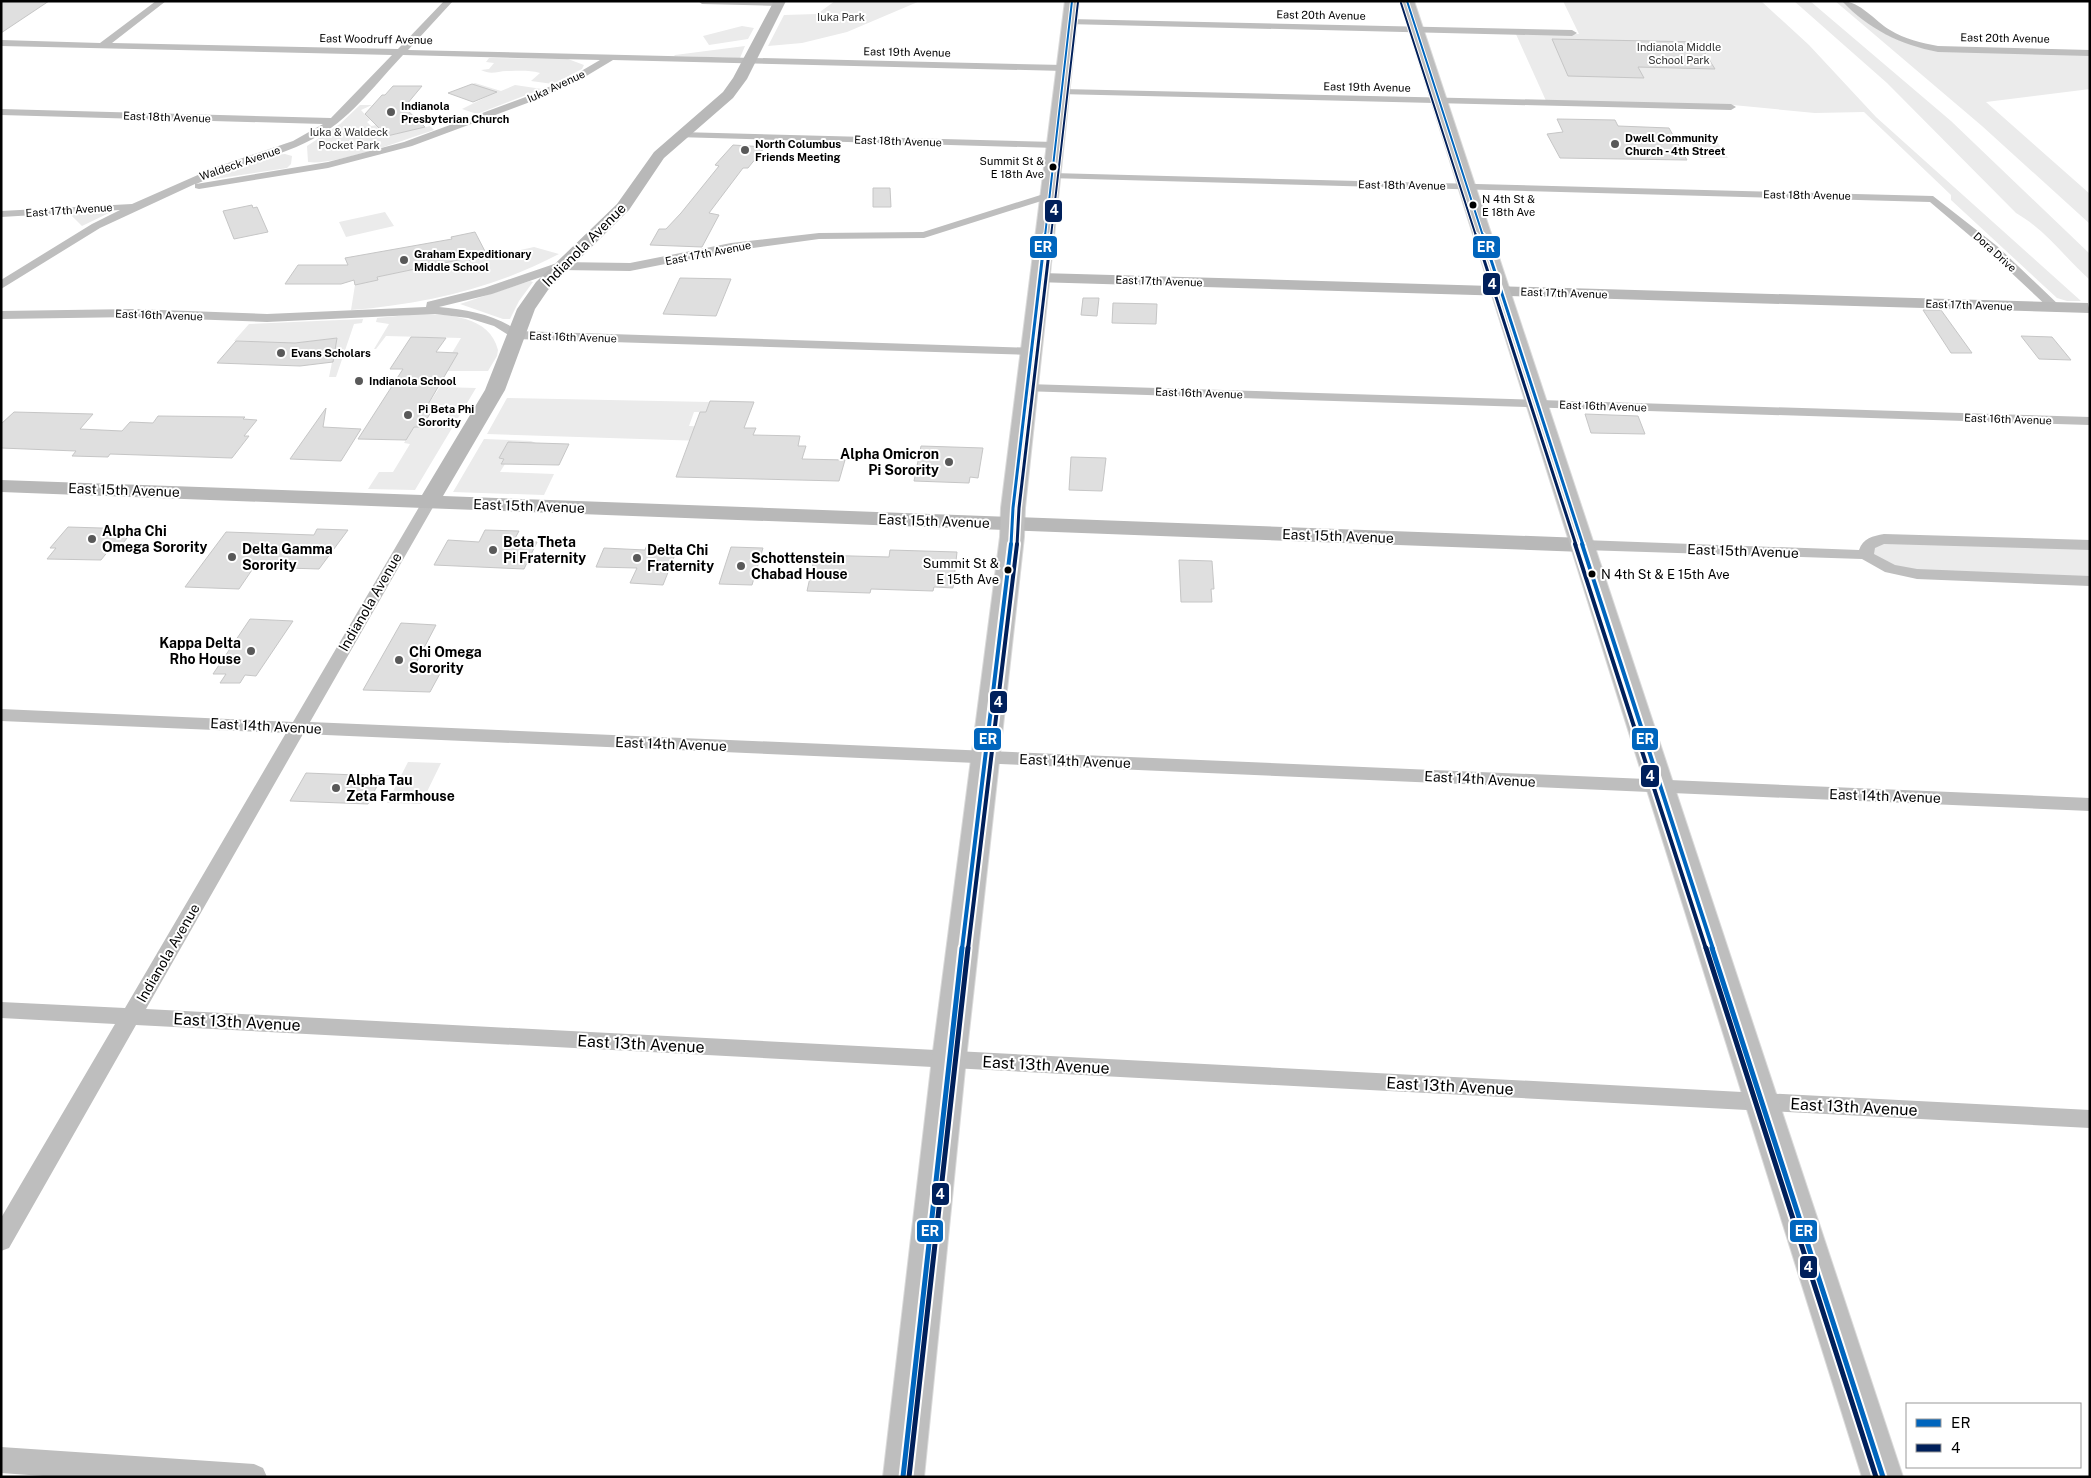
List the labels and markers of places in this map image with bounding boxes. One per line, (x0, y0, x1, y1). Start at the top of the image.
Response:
place label: Indianola Presbyterian Church (401, 100, 509, 125)
marker: Indianola Presbyterian Church (385, 106, 397, 118)
place label: Dwell Community Church - 4th Street (1625, 132, 1726, 157)
place label: North Columbus Friends Meeting (755, 138, 841, 163)
marker: Dwell Community Church - 4th Street (1609, 138, 1621, 150)
marker: North Columbus Friends Meeting (739, 144, 751, 156)
place label: Summit St & E 18th Ave (980, 155, 1044, 180)
marker: Summit St & E 18th Ave (1048, 162, 1058, 172)
place label: N 4th St & E 18th Ave (1482, 193, 1535, 218)
marker: N 4th St & E 18th Ave (1468, 200, 1478, 210)
place label: Graham Expeditionary Middle School (414, 248, 532, 273)
marker: Graham Expeditionary Middle School (398, 254, 410, 266)
marker: Evans Scholars (275, 347, 287, 359)
place label: Evans Scholars (291, 347, 371, 359)
marker: Indianola School (353, 375, 365, 387)
place label: Indianola School (369, 375, 457, 387)
place label: Pi Beta Phi Sorority (418, 403, 474, 428)
marker: Pi Beta Phi Sorority (402, 409, 414, 421)
place label: Alpha Omicron Pi Sorority (840, 446, 939, 478)
marker: Alpha Omicron Pi Sorority (943, 456, 955, 468)
place label: Alpha Chi Omega Sorority (102, 523, 207, 555)
marker: Alpha Chi Omega Sorority (86, 533, 98, 545)
place label: Beta Theta Pi Fraternity (503, 534, 586, 566)
place label: Delta Gamma Sorority (242, 541, 333, 573)
place label: Delta Chi Fraternity (647, 542, 714, 574)
marker: Beta Theta Pi Fraternity (487, 544, 499, 556)
place label: Schottenstein Chabad House (751, 550, 848, 582)
marker: Delta Gamma Sorority (226, 551, 238, 563)
marker: Delta Chi Fraternity (631, 552, 643, 564)
place label: Summit St & E 15th Ave (923, 556, 999, 587)
marker: Schottenstein Chabad House (735, 560, 747, 572)
marker: Summit St & E 15th Ave (1003, 565, 1013, 575)
place label: N 4th St & E 15th Ave (1601, 567, 1730, 582)
marker: N 4th St & E 15th Ave (1587, 569, 1597, 579)
place label: Kappa Delta Rho House (159, 635, 241, 667)
place label: Chi Omega Sorority (409, 644, 482, 676)
marker: Kappa Delta Rho House (245, 645, 257, 657)
marker: Chi Omega Sorority (393, 654, 405, 666)
place label: Alpha Tau Zeta Farmhouse (346, 772, 455, 804)
marker: Alpha Tau Zeta Farmhouse (330, 782, 342, 794)

